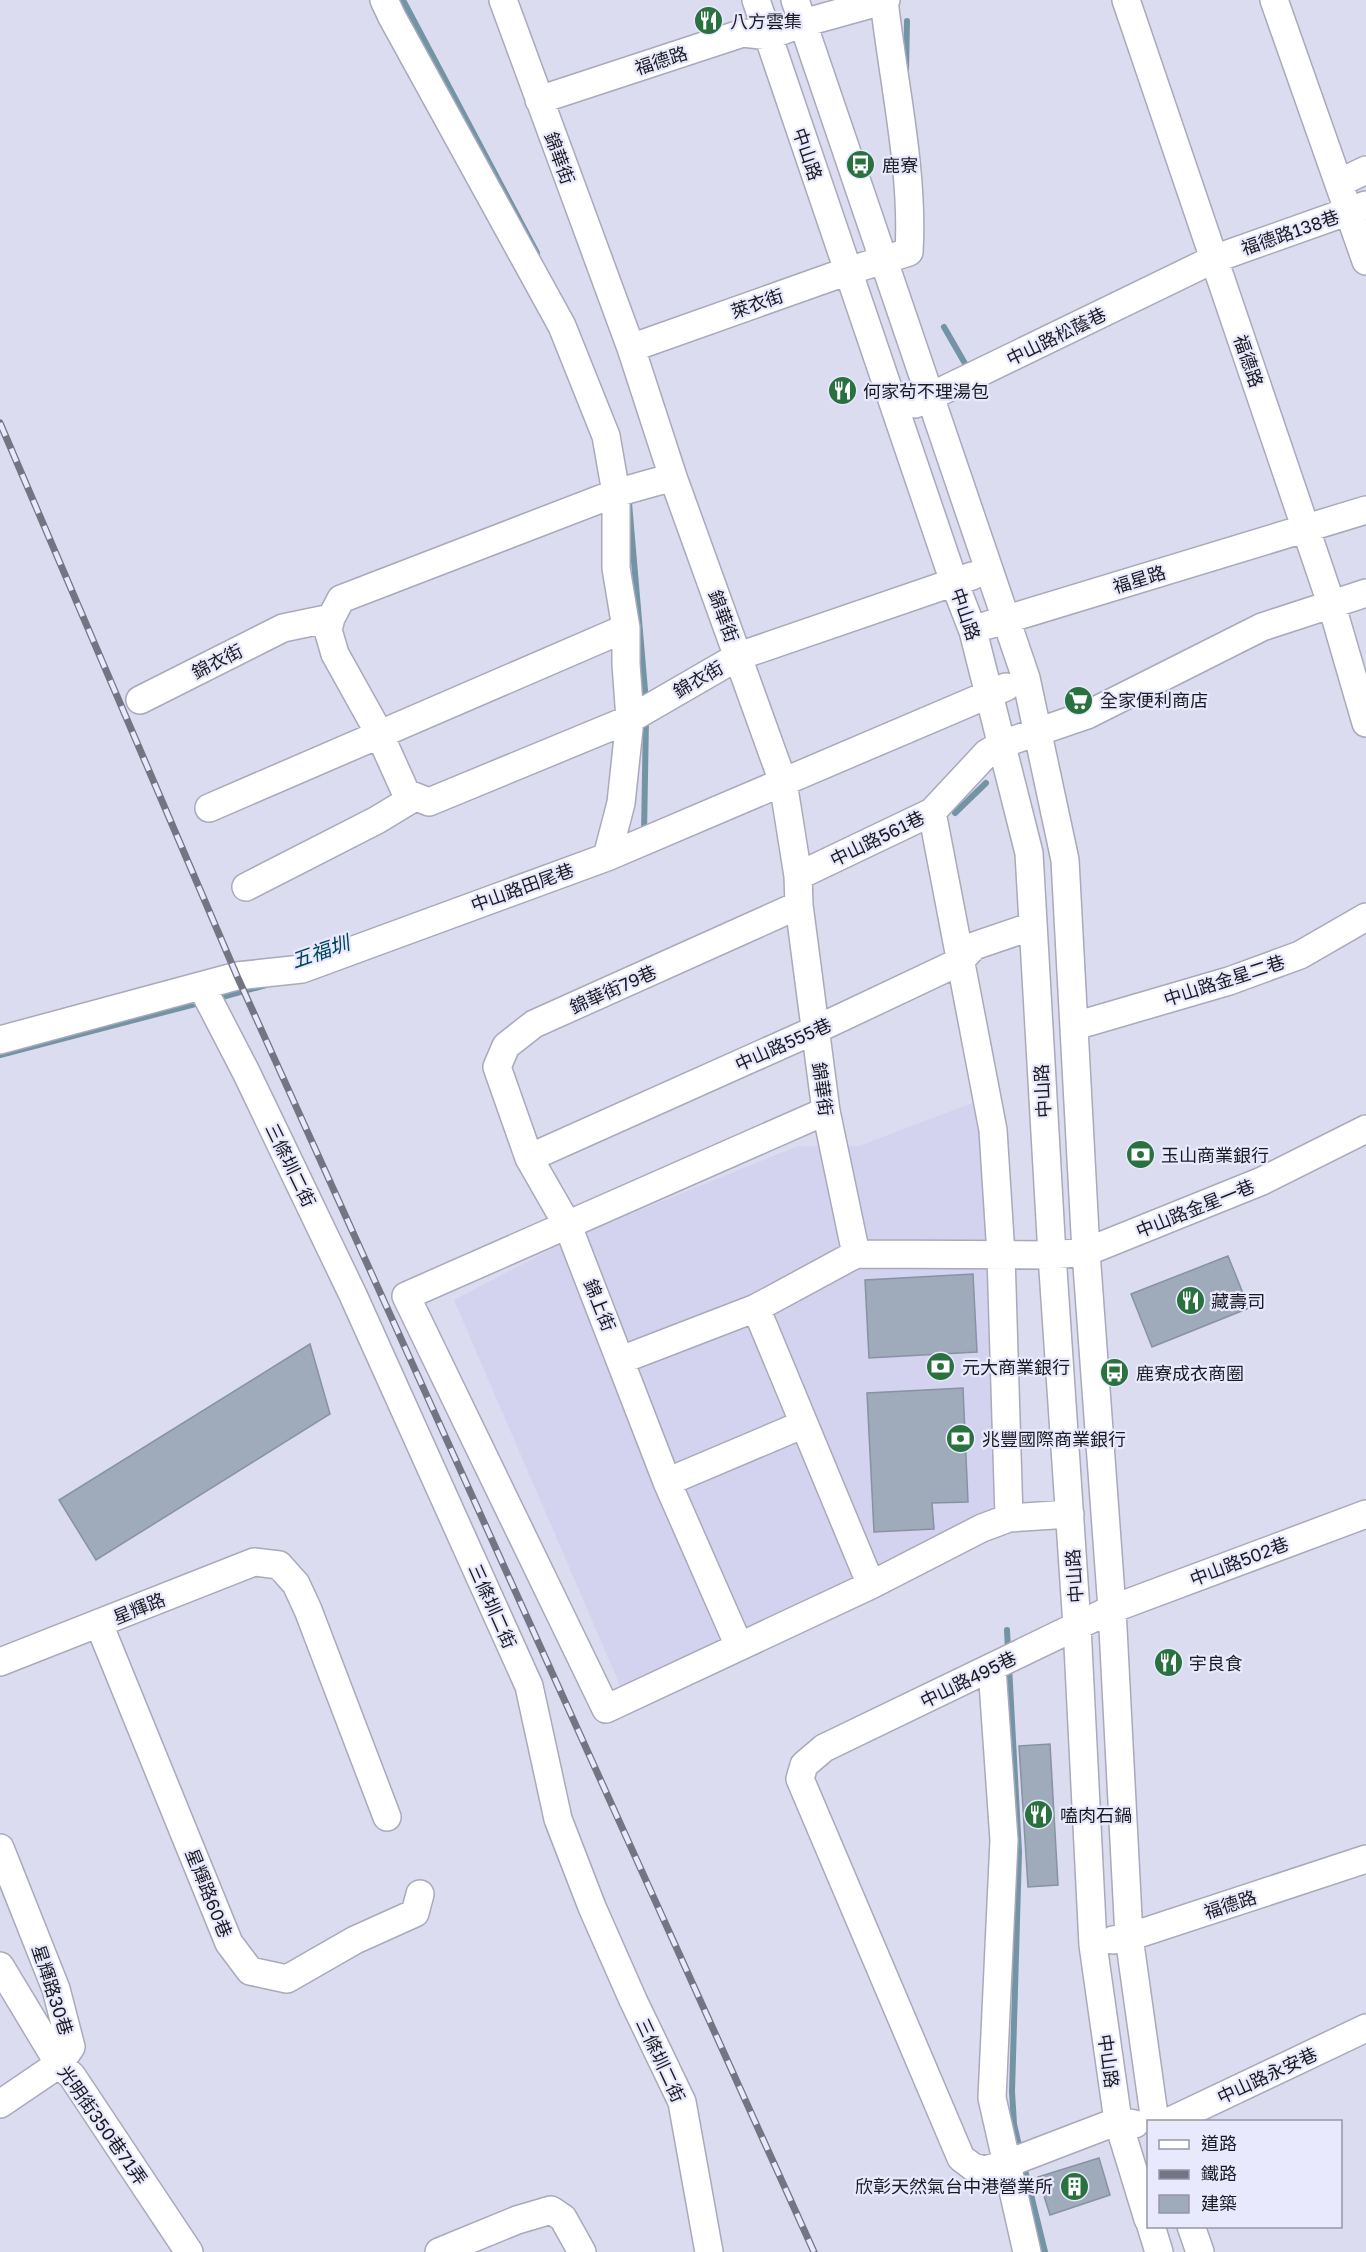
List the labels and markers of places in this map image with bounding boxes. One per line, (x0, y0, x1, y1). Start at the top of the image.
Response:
restaurant icon: 八方雲集 (693, 5, 725, 37)
place label: 八方雲集 (730, 10, 802, 32)
bus stop icon: 鹿寮 (845, 149, 877, 181)
place label: 鹿寮 (882, 154, 918, 176)
restaurant icon: 何家茍不理湯包 (826, 375, 858, 407)
place label: 何家茍不理湯包 (863, 380, 989, 402)
supermarket icon: 全家便利商店 (1063, 684, 1095, 716)
place label: 全家便利商店 (1100, 689, 1208, 711)
bank icon: 玉山商業銀行 (1124, 1139, 1156, 1171)
place label: 玉山商業銀行 (1161, 1144, 1269, 1166)
restaurant icon: 藏壽司 (1174, 1285, 1206, 1317)
place label: 藏壽司 (1211, 1290, 1265, 1312)
bank icon: 元大商業銀行 (925, 1351, 957, 1383)
place label: 元大商業銀行 (962, 1356, 1070, 1378)
bus stop icon: 鹿寮成衣商圈 (1099, 1357, 1131, 1389)
place label: 鹿寮成衣商圈 (1136, 1362, 1244, 1384)
bank icon: 兆豐國際商業銀行 (945, 1423, 977, 1455)
place label: 兆豐國際商業銀行 (982, 1428, 1126, 1450)
restaurant icon: 宇良食 (1152, 1647, 1184, 1679)
place label: 宇良食 (1189, 1652, 1243, 1674)
restaurant icon: 嗑肉石鍋 (1023, 1799, 1055, 1831)
place label: 嗑肉石鍋 (1060, 1804, 1132, 1826)
building icon: 欣彰天然氣台中港營業所 (1058, 2170, 1090, 2202)
place label: 欣彰天然氣台中港營業所 (855, 2175, 1053, 2197)

